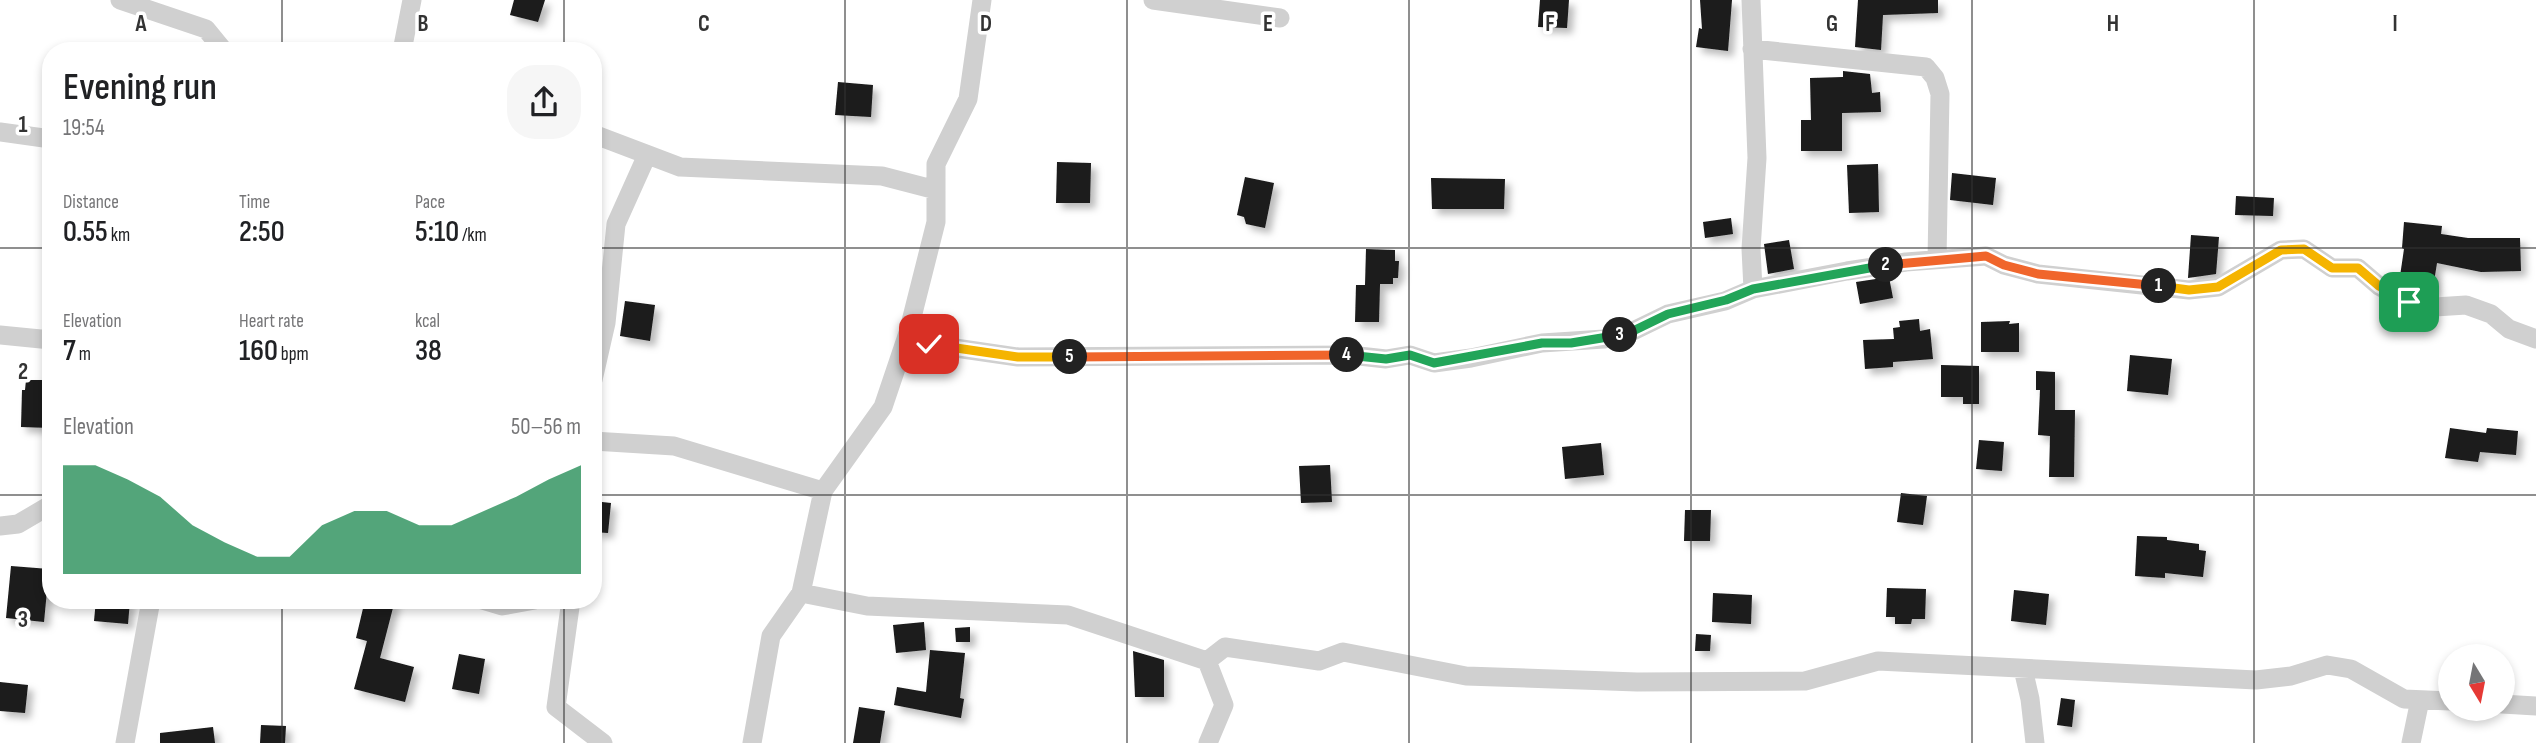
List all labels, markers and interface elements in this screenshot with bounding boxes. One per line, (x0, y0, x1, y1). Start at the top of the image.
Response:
text: A (135, 10, 148, 38)
text: B (418, 10, 429, 38)
text: C (698, 10, 710, 38)
text: D (980, 10, 992, 38)
text: E (1263, 10, 1273, 38)
text: F (1545, 10, 1555, 38)
text: G (1826, 10, 1838, 38)
text: H (2107, 10, 2119, 38)
text: I (2392, 10, 2398, 38)
text: Evening run (63, 65, 217, 110)
button: share (507, 65, 581, 139)
text: 1 (18, 111, 28, 139)
text: 19:54 (63, 114, 105, 142)
text: Distance (63, 191, 119, 214)
text: Time (239, 191, 270, 214)
text: Pace (415, 191, 445, 214)
text: 0.55 (63, 214, 108, 250)
text: 2:50 (239, 214, 285, 250)
text: 5:10 (415, 214, 459, 250)
text: km (108, 224, 130, 247)
text: /km (459, 224, 487, 247)
pin: 2 (1868, 247, 1904, 282)
text: 2 (1881, 253, 1890, 276)
pin: 1 (2142, 268, 2176, 304)
pin (2379, 272, 2439, 332)
text: 1 (2155, 274, 2162, 297)
icon: arrive (2390, 283, 2428, 321)
text: Elevation (63, 310, 122, 333)
text: Heart rate (239, 310, 304, 333)
text: kcal (415, 310, 440, 333)
pin (899, 314, 959, 374)
pin: 3 (1602, 318, 1638, 352)
text: 3 (1615, 323, 1624, 346)
icon: check (910, 325, 948, 363)
text: 7 (63, 333, 76, 369)
text: 160 (239, 333, 278, 369)
text: 38 (415, 333, 442, 369)
pin: 4 (1330, 338, 1364, 372)
pin: 5 (1052, 340, 1088, 374)
text: m (76, 343, 91, 366)
text: bpm (278, 343, 309, 366)
text: 4 (1342, 343, 1351, 366)
text: 5 (1065, 345, 1074, 368)
text: 2 (18, 358, 28, 386)
text: Elevation (63, 413, 134, 441)
text: 50–56 m (511, 413, 581, 441)
text: 3 (18, 606, 28, 634)
north arrow (2438, 644, 2515, 721)
map controls (2438, 644, 2515, 721)

